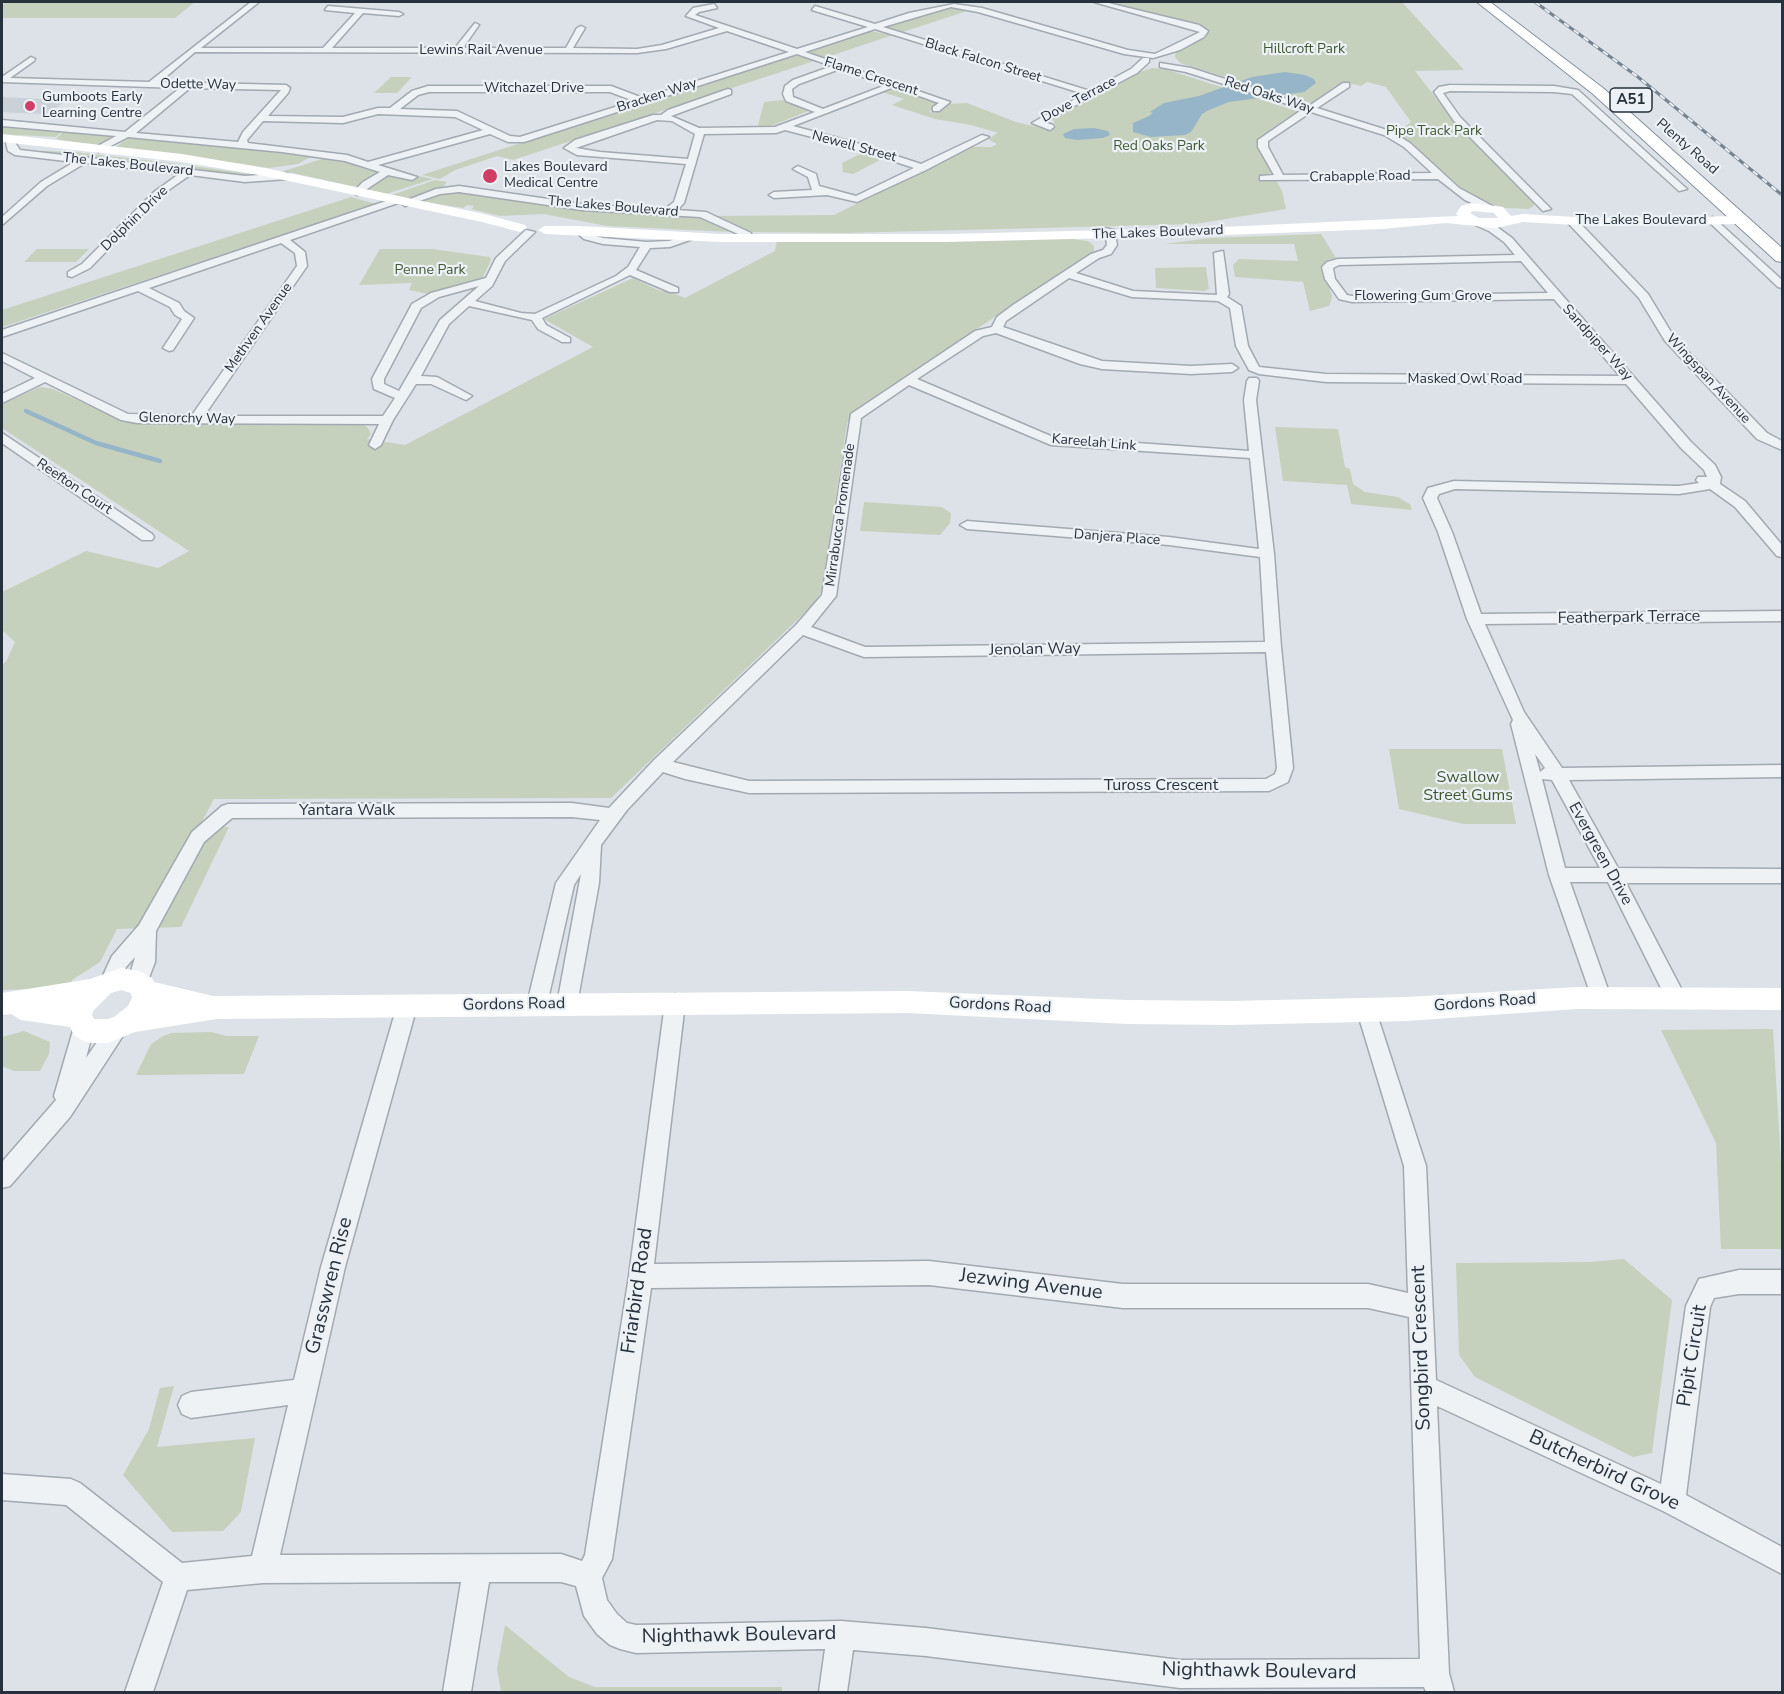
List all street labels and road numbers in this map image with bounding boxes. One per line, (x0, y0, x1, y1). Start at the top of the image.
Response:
street label: Black Falcon Street (923, 35, 1043, 87)
street label: Lewins Rail Avenue (419, 43, 543, 59)
street label: Flame Crescent (822, 54, 920, 100)
street label: Dove Terrace (1039, 73, 1119, 127)
street label: Red Oaks Way (1222, 74, 1316, 118)
street label: Bracken Way (615, 75, 699, 117)
street label: Odette Way (160, 76, 236, 94)
street label: Witchazel Drive (484, 81, 584, 97)
road number: A51 (1610, 88, 1652, 112)
street label: Plenty Road (1653, 116, 1721, 178)
street label: Newell Street (810, 128, 898, 166)
street label: The Lakes Boulevard (62, 150, 194, 180)
street label: Crabapple Road (1309, 168, 1411, 186)
street label: Dolphin Drive (98, 183, 172, 255)
street label: The Lakes Boulevard (547, 193, 679, 221)
street label: The Lakes Boulevard (1575, 213, 1707, 229)
street label: The Lakes Boulevard (1092, 222, 1224, 244)
street label: Methven Avenue (222, 280, 296, 376)
street label: Flowering Gum Grove (1354, 289, 1492, 305)
street label: Sandpiper Way (1558, 301, 1636, 385)
street label: Wingspan Avenue (1662, 331, 1754, 427)
street label: Masked Owl Road (1408, 372, 1522, 388)
street label: Glenorchy Way (139, 410, 235, 428)
street label: Kareelah Link (1051, 431, 1137, 455)
street label: Mirrabucca Promenade (823, 442, 859, 588)
street label: Reefton Court (33, 456, 115, 518)
street label: Danjera Place (1073, 527, 1161, 549)
street label: Featherpark Terrace (1558, 607, 1700, 629)
street label: Jenolan Way (989, 640, 1081, 660)
street label: Tuross Crescent (1104, 776, 1218, 796)
street label: Evergreen Drive (1564, 799, 1636, 909)
street label: Yantara Walk (299, 801, 395, 821)
street label: Gordons Road (1433, 990, 1537, 1016)
street label: Gordons Road (948, 994, 1052, 1018)
street label: Gordons Road (463, 995, 565, 1015)
street label: Grasswren Rise (301, 1215, 359, 1357)
street label: Friarbird Road (617, 1226, 659, 1356)
street label: Jezwing Avenue (958, 1264, 1104, 1306)
street label: Songbird Crescent (1407, 1265, 1437, 1431)
street label: Pipit Circuit (1673, 1303, 1713, 1409)
street label: Butcherbird Grove (1525, 1426, 1683, 1516)
street label: Nighthawk Boulevard (641, 1622, 837, 1650)
street label: Nighthawk Boulevard (1161, 1658, 1357, 1686)

